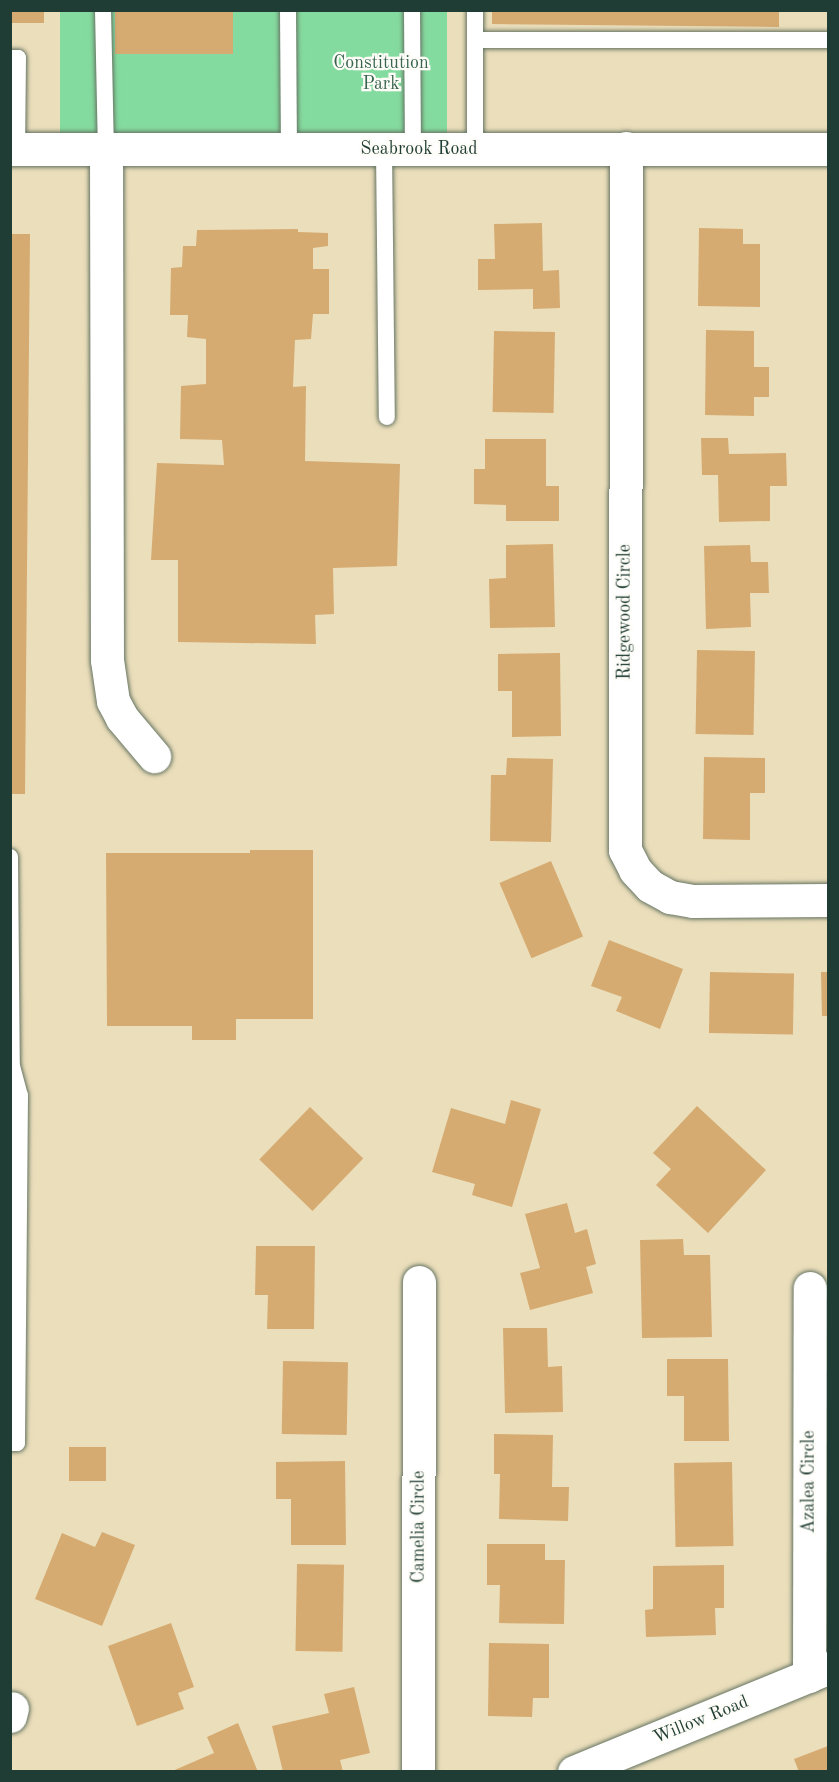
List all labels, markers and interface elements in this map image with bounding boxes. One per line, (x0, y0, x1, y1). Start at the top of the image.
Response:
park label: Constitution Park (333, 53, 429, 96)
street label: Seabrook Road (360, 138, 478, 160)
street label: Ridgewood Circle (614, 544, 636, 680)
street label: Azalea Circle (798, 1431, 820, 1533)
street label: Camelia Circle (408, 1471, 430, 1583)
street label: Willow Road (650, 1691, 752, 1749)

